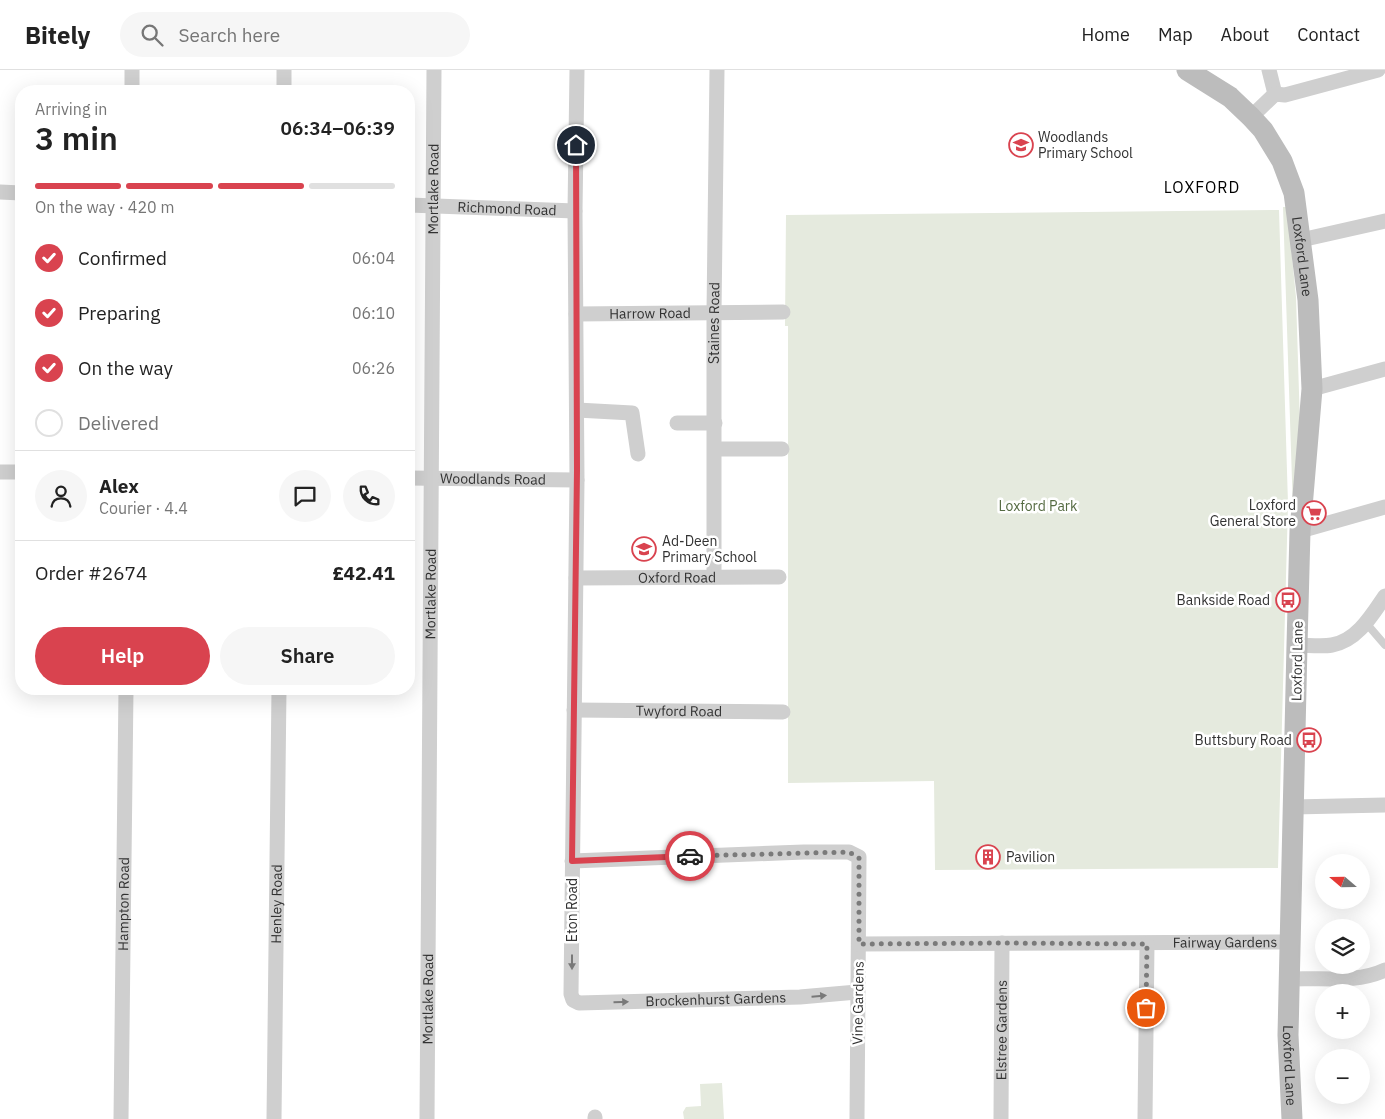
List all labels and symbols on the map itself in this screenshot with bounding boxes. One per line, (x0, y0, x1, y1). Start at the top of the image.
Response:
pin (555, 124, 597, 166)
place label: Woodlands Primary School (1038, 128, 1133, 162)
school or university icon: Woodlands Primary School (1008, 132, 1034, 158)
street label: Mortlake Road (424, 143, 443, 235)
district label: LOXFORD (1164, 177, 1240, 197)
street label: Richmond Road (457, 198, 557, 219)
street label: Loxford Lane (1288, 215, 1316, 298)
street label: Staines Road (705, 282, 723, 364)
street label: Harrow Road (609, 304, 691, 323)
street label: Woodlands Road (440, 469, 546, 489)
place label: Loxford General Store (1210, 496, 1296, 530)
park label: Loxford Park (999, 497, 1078, 515)
supermarket icon: Loxford General Store (1301, 500, 1327, 526)
place label: Ad-Deen Primary School (662, 532, 757, 566)
school or university icon: Ad-Deen Primary School (631, 536, 657, 562)
street label: Mortlake Road (421, 548, 440, 640)
street label: Oxford Road (638, 568, 716, 587)
bus stop icon: Bankside Road (1275, 587, 1301, 613)
place label: Bankside Road (1177, 591, 1270, 609)
street label: Loxford Lane (1287, 620, 1307, 701)
street label: Twyford Road (636, 702, 722, 720)
bus stop icon: Buttsbury Road (1296, 727, 1322, 753)
place label: Buttsbury Road (1195, 731, 1292, 749)
courier (665, 831, 715, 881)
building icon: Pavilion (975, 844, 1001, 870)
place label: Pavilion (1006, 848, 1055, 866)
north arrow (1315, 854, 1370, 909)
street label: Hampton Road (114, 857, 133, 951)
street label: Henley Road (267, 864, 286, 944)
street label: Eton Road (563, 878, 581, 942)
street label: Fairway Gardens (1173, 933, 1278, 952)
street label: Mortlake Road (418, 953, 437, 1045)
one-way arrow (568, 955, 576, 971)
street label: Vine Gardens (848, 961, 868, 1045)
street label: Elstree Gardens (992, 980, 1011, 1080)
pin (1125, 987, 1167, 1029)
street label: Brockenhurst Gardens (645, 988, 787, 1010)
one-way arrow (811, 991, 827, 999)
one-way arrow (614, 997, 630, 1005)
street label: Loxford Lane (1279, 1025, 1300, 1106)

